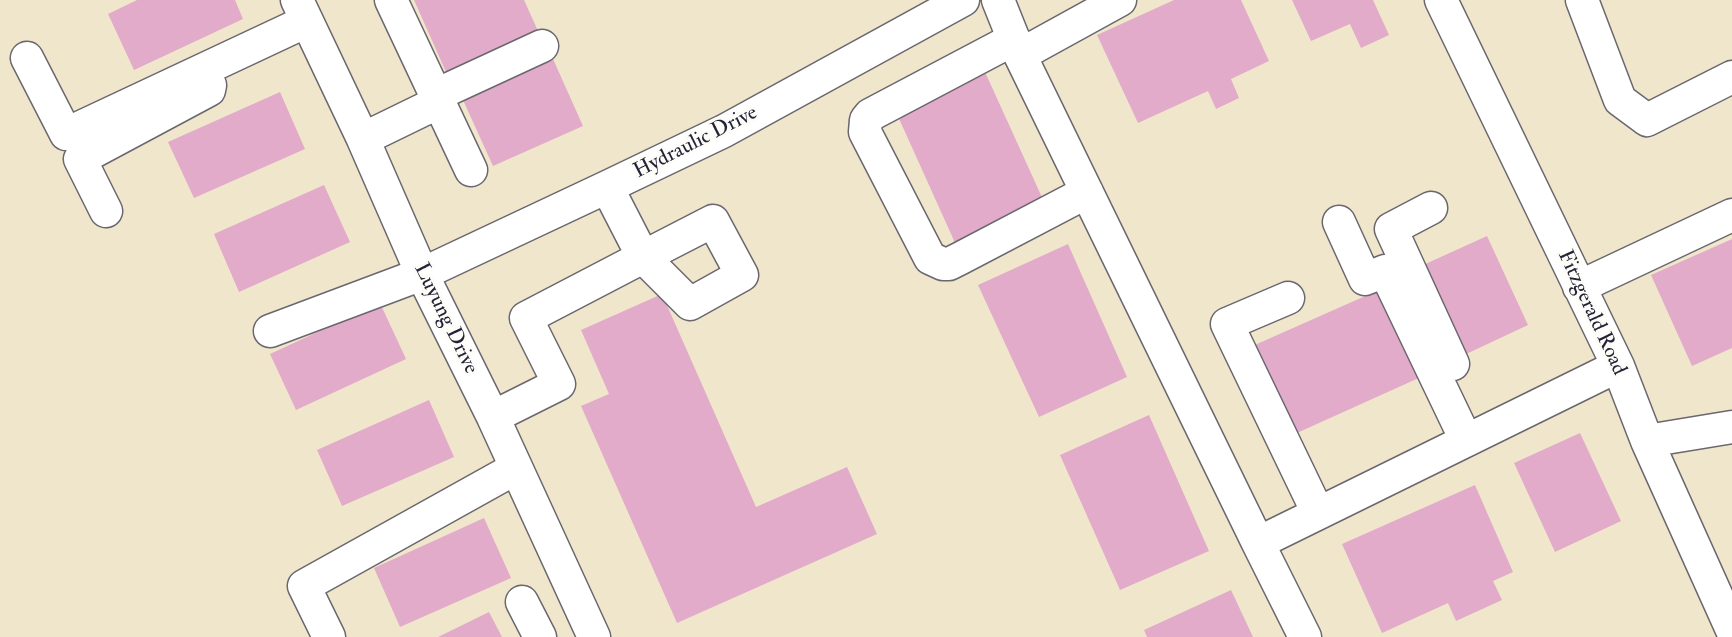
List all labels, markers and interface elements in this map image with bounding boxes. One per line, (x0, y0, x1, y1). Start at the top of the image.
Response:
street label: Hydraulic Drive (630, 101, 762, 185)
street label: Fitzgerald Road (1551, 247, 1631, 379)
street label: Luyung Drive (407, 260, 483, 378)

